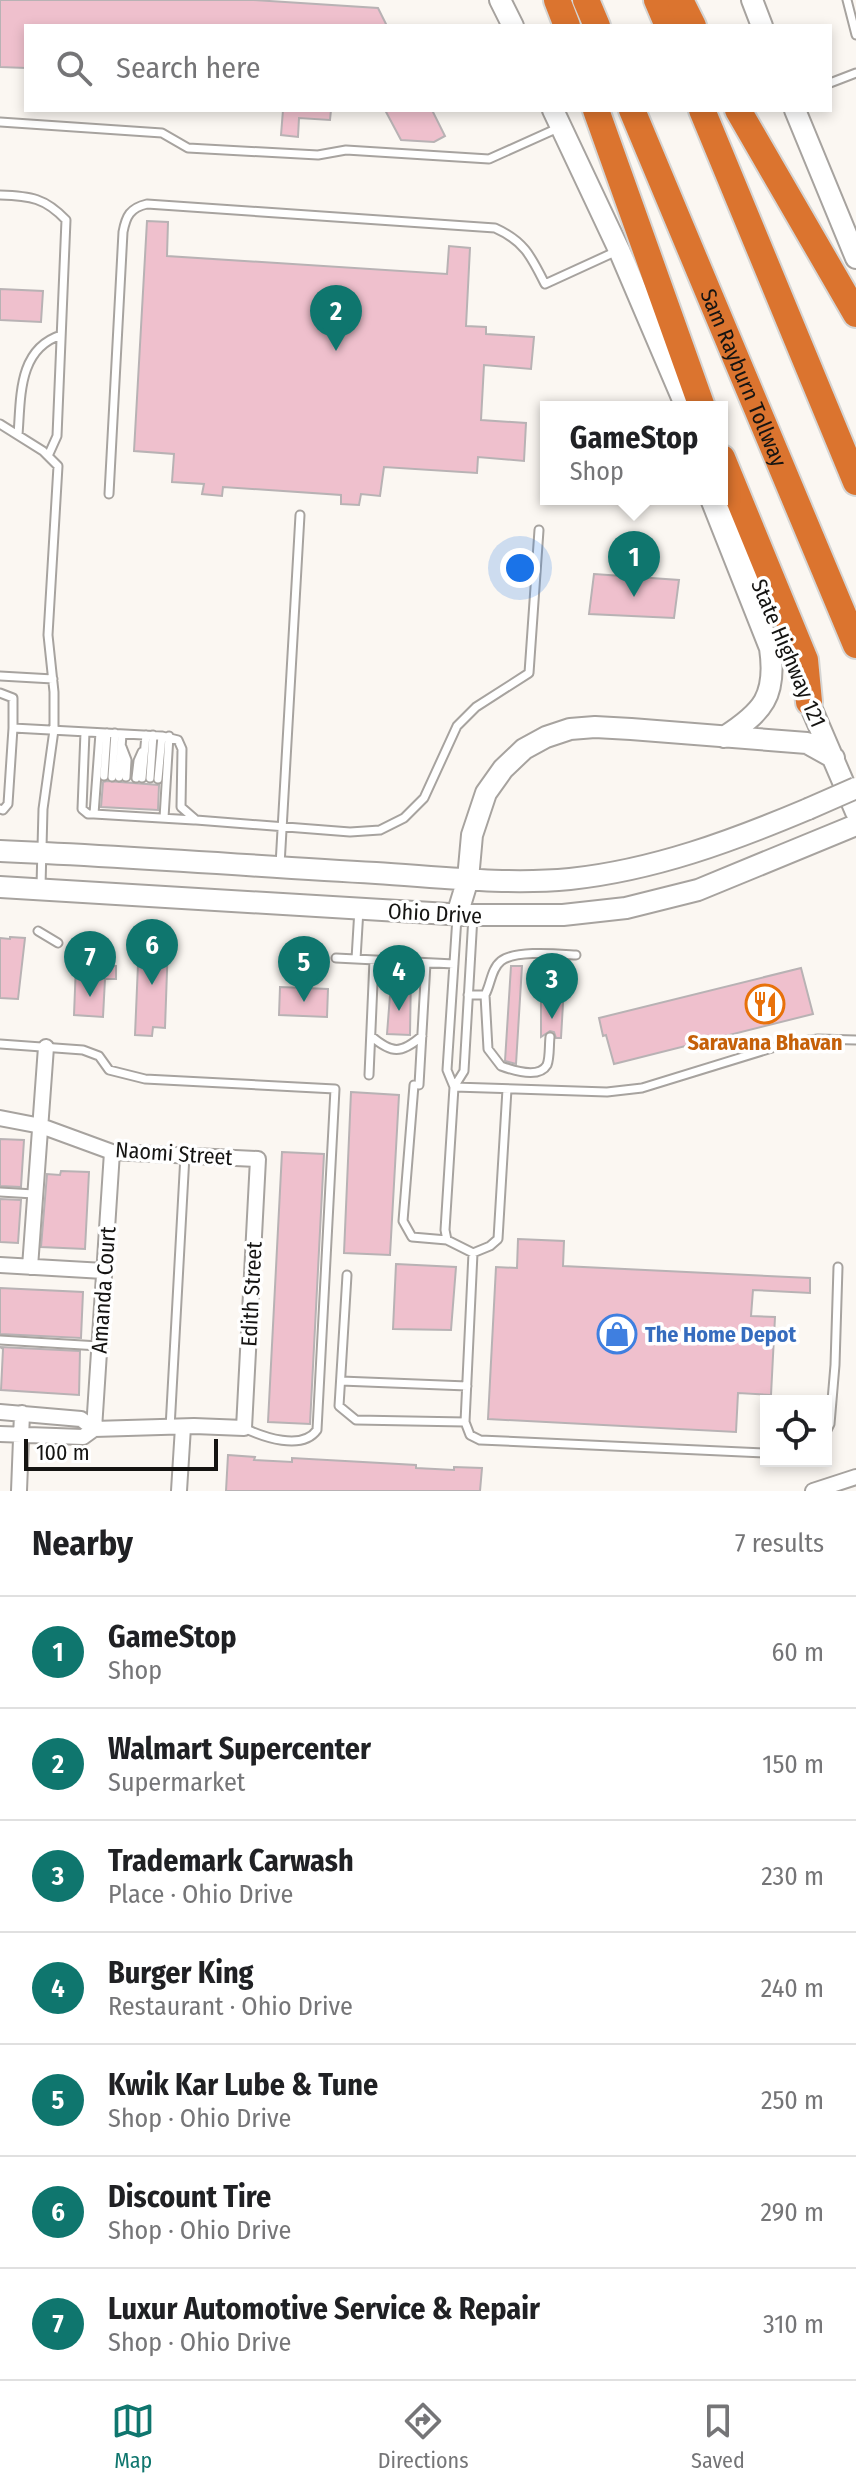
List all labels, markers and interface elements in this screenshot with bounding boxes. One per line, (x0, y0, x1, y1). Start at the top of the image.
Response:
search box (24, 24, 832, 112)
icon: search (52, 46, 96, 90)
text: Search here (116, 50, 261, 86)
pin: 2 (310, 285, 362, 351)
street label: Sam Rayburn Tollway (694, 285, 793, 471)
popup (540, 401, 728, 505)
text: GameStop (570, 420, 698, 456)
text: Shop (570, 456, 624, 487)
pin: 1 (608, 531, 660, 597)
your location (500, 548, 540, 588)
street label: State Highway 121 (745, 575, 832, 731)
street label: Ohio Drive (387, 898, 483, 929)
pin: 6 (126, 919, 178, 985)
pin: 7 (64, 931, 116, 997)
pin: 5 (278, 936, 330, 1002)
pin: 4 (373, 945, 425, 1011)
pin: 3 (526, 953, 578, 1019)
restaurant icon: Saravana Bhavan (744, 983, 786, 1025)
place label: Saravana Bhavan (687, 1029, 843, 1056)
street label: Naomi Street (114, 1136, 234, 1171)
street label: Amanda Court (86, 1225, 121, 1354)
street label: Edith Street (235, 1240, 268, 1347)
shop icon: The Home Depot (596, 1313, 638, 1355)
place label: The Home Depot (645, 1321, 796, 1348)
map controls (760, 1395, 832, 1467)
button: locate (760, 1395, 832, 1467)
scale bar (24, 1435, 218, 1471)
text: 100 m (36, 1439, 90, 1466)
text: Nearby (32, 1523, 133, 1564)
text: 7 results (735, 1528, 824, 1559)
text: GameStop (108, 1619, 237, 1655)
text: 1 (53, 1637, 64, 1668)
text: 60 m (771, 1637, 824, 1668)
text: Shop (108, 1655, 162, 1686)
text: Walmart Supercenter (108, 1731, 371, 1767)
text: 2 (52, 1749, 64, 1780)
text: 150 m (762, 1749, 824, 1780)
text: Supermarket (108, 1767, 245, 1798)
text: Trademark Carwash (108, 1843, 354, 1879)
text: 3 (52, 1861, 64, 1892)
text: 230 m (761, 1861, 824, 1892)
text: Place · Ohio Drive (108, 1879, 293, 1910)
text: Burger King (108, 1955, 254, 1991)
text: 4 (51, 1973, 65, 2004)
text: 240 m (761, 1973, 824, 2004)
text: Restaurant · Ohio Drive (108, 1991, 353, 2022)
text: Kwik Kar Lube & Tune (108, 2067, 378, 2103)
text: 5 (52, 2085, 64, 2116)
text: 250 m (761, 2085, 824, 2116)
text: Shop · Ohio Drive (108, 2103, 291, 2134)
text: Discount Tire (108, 2179, 271, 2215)
text: 6 (51, 2197, 65, 2228)
text: 290 m (760, 2197, 824, 2228)
text: Shop · Ohio Drive (108, 2215, 291, 2246)
text: Luxur Automotive Service & Repair (108, 2291, 540, 2327)
text: 7 (52, 2309, 64, 2340)
text: 310 m (763, 2309, 824, 2340)
text: Shop · Ohio Drive (108, 2327, 291, 2358)
tab: Map (111, 2399, 155, 2474)
tab: Directions (378, 2399, 469, 2474)
tab: Saved (691, 2399, 745, 2474)

